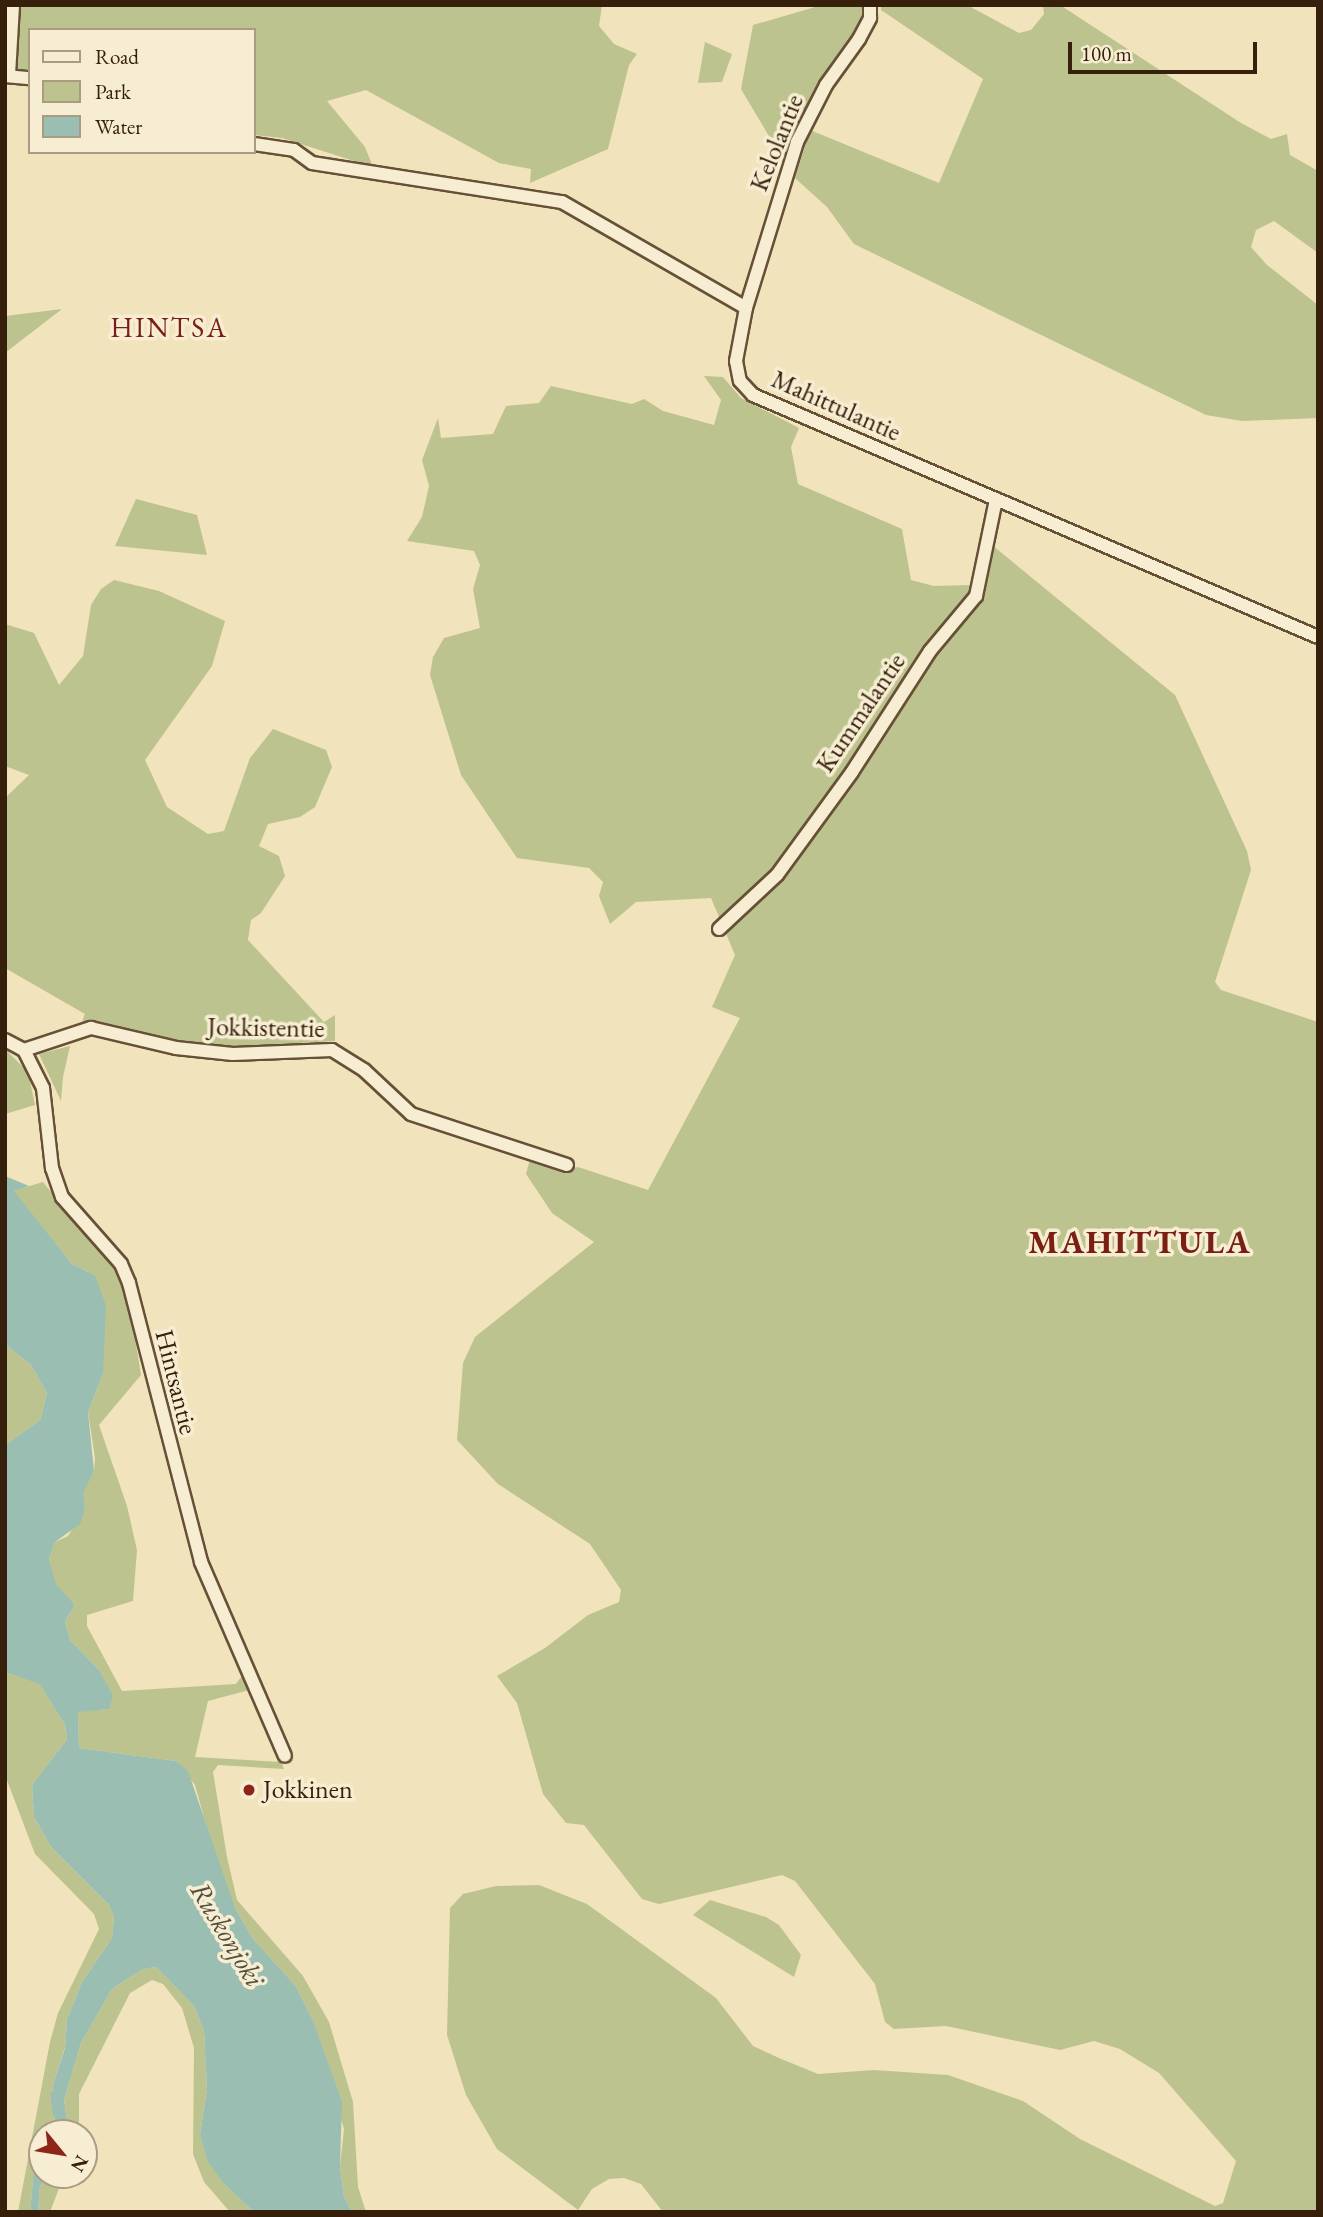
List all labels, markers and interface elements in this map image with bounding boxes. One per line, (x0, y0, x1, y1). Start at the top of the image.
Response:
legend (28, 28, 256, 154)
scale bar (1071, 28, 1260, 72)
text: 100 m (1081, 40, 1132, 67)
text: Road (95, 43, 139, 70)
text: Park (95, 78, 131, 105)
street label: Kelolantie (744, 90, 810, 196)
text: Water (95, 113, 142, 140)
district label: HINTSA (111, 310, 227, 344)
street label: Mahittulantie (767, 364, 905, 448)
street label: Kummalantie (810, 647, 912, 779)
street label: Jokkistentie (207, 1011, 325, 1045)
district label: MAHITTULA (1029, 1222, 1251, 1262)
street label: Hintsantie (148, 1327, 204, 1437)
place label: Jokkinen (263, 1774, 353, 1806)
marker: Jokkinen (241, 1782, 257, 1798)
water label: Ruskonjoki (184, 1875, 272, 1993)
north arrow (28, 2119, 98, 2189)
text: N (65, 2151, 95, 2177)

